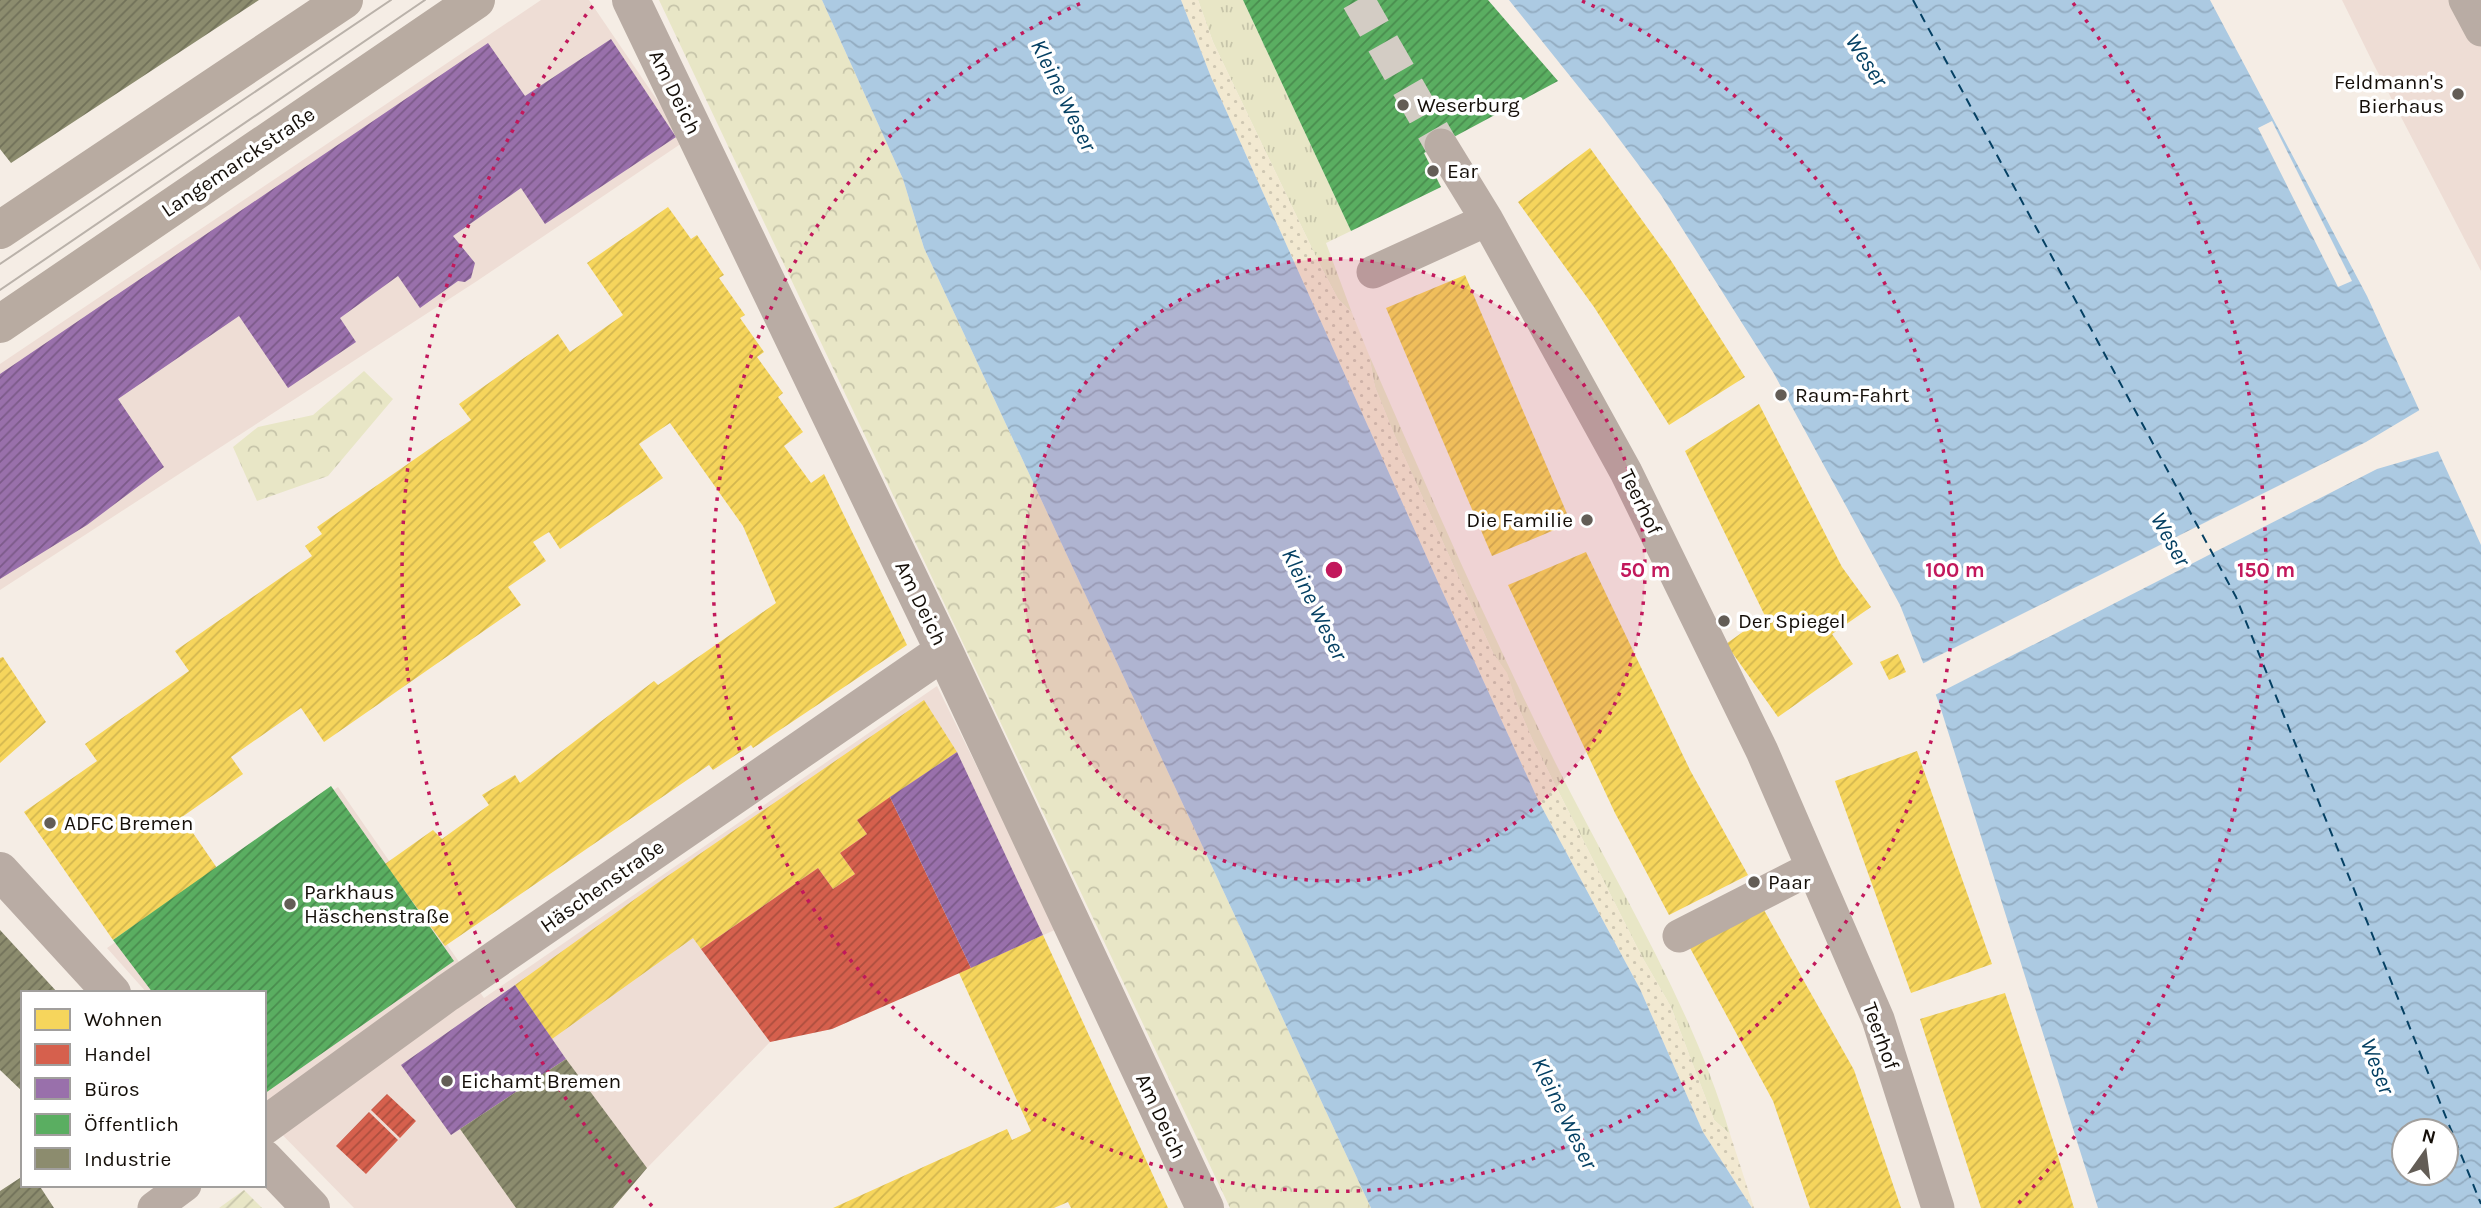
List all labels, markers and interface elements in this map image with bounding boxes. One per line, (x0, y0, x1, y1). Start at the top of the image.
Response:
water label: Weser (1839, 29, 1894, 93)
water label: Kleine Weser (1025, 35, 1103, 157)
street label: Am Deich (644, 46, 706, 138)
place label: Feldmann's Bierhaus (2334, 70, 2444, 118)
marker: Feldmann's Bierhaus (2450, 86, 2466, 102)
place label: Weserburg (1417, 93, 1520, 117)
marker: Weserburg (1395, 97, 1411, 113)
street label: Langemarckstraße (157, 102, 319, 222)
place label: Ear (1447, 159, 1478, 183)
marker: Ear (1425, 163, 1441, 179)
place label: Raum-Fahrt (1795, 383, 1909, 407)
marker: Raum-Fahrt (1773, 387, 1789, 403)
street label: Teerhof (1615, 466, 1667, 539)
water label: Weser (2145, 507, 2197, 572)
place label: Die Familie (1466, 508, 1573, 532)
marker: Die Familie (1579, 512, 1595, 528)
water label: Kleine Weser (1276, 544, 1354, 666)
street label: Am Deich (890, 557, 952, 649)
centre of rings (1322, 558, 1346, 582)
text: 50 m (1620, 558, 1670, 582)
text: 100 m (1925, 558, 1985, 582)
text: 150 m (2237, 558, 2295, 582)
place label: Der Spiegel (1738, 609, 1846, 633)
marker: Der Spiegel (1716, 613, 1732, 629)
place label: ADFC Bremen (64, 811, 193, 835)
marker: ADFC Bremen (42, 815, 58, 831)
street label: Häschenstraße (536, 834, 668, 938)
place label: Paar (1768, 870, 1811, 894)
marker: Paar (1746, 874, 1762, 890)
place label: Parkhaus Häschenstraße (304, 880, 449, 928)
marker: Parkhaus Häschenstraße (282, 896, 298, 912)
legend (21, 991, 266, 1187)
street label: Teerhof (1858, 999, 1904, 1073)
text: Wohnen (84, 1007, 162, 1031)
water label: Weser (2355, 1034, 2401, 1099)
text: Handel (84, 1042, 151, 1066)
water label: Kleine Weser (1526, 1053, 1604, 1175)
place label: Eichamt Bremen (461, 1069, 621, 1093)
street label: Am Deich (1131, 1070, 1191, 1162)
marker: Eichamt Bremen (439, 1073, 455, 1089)
text: Büros (84, 1077, 140, 1101)
text: Öffentlich (84, 1112, 179, 1136)
north arrow (2390, 1117, 2460, 1187)
text: N (2420, 1124, 2438, 1149)
text: Industrie (84, 1147, 171, 1171)

